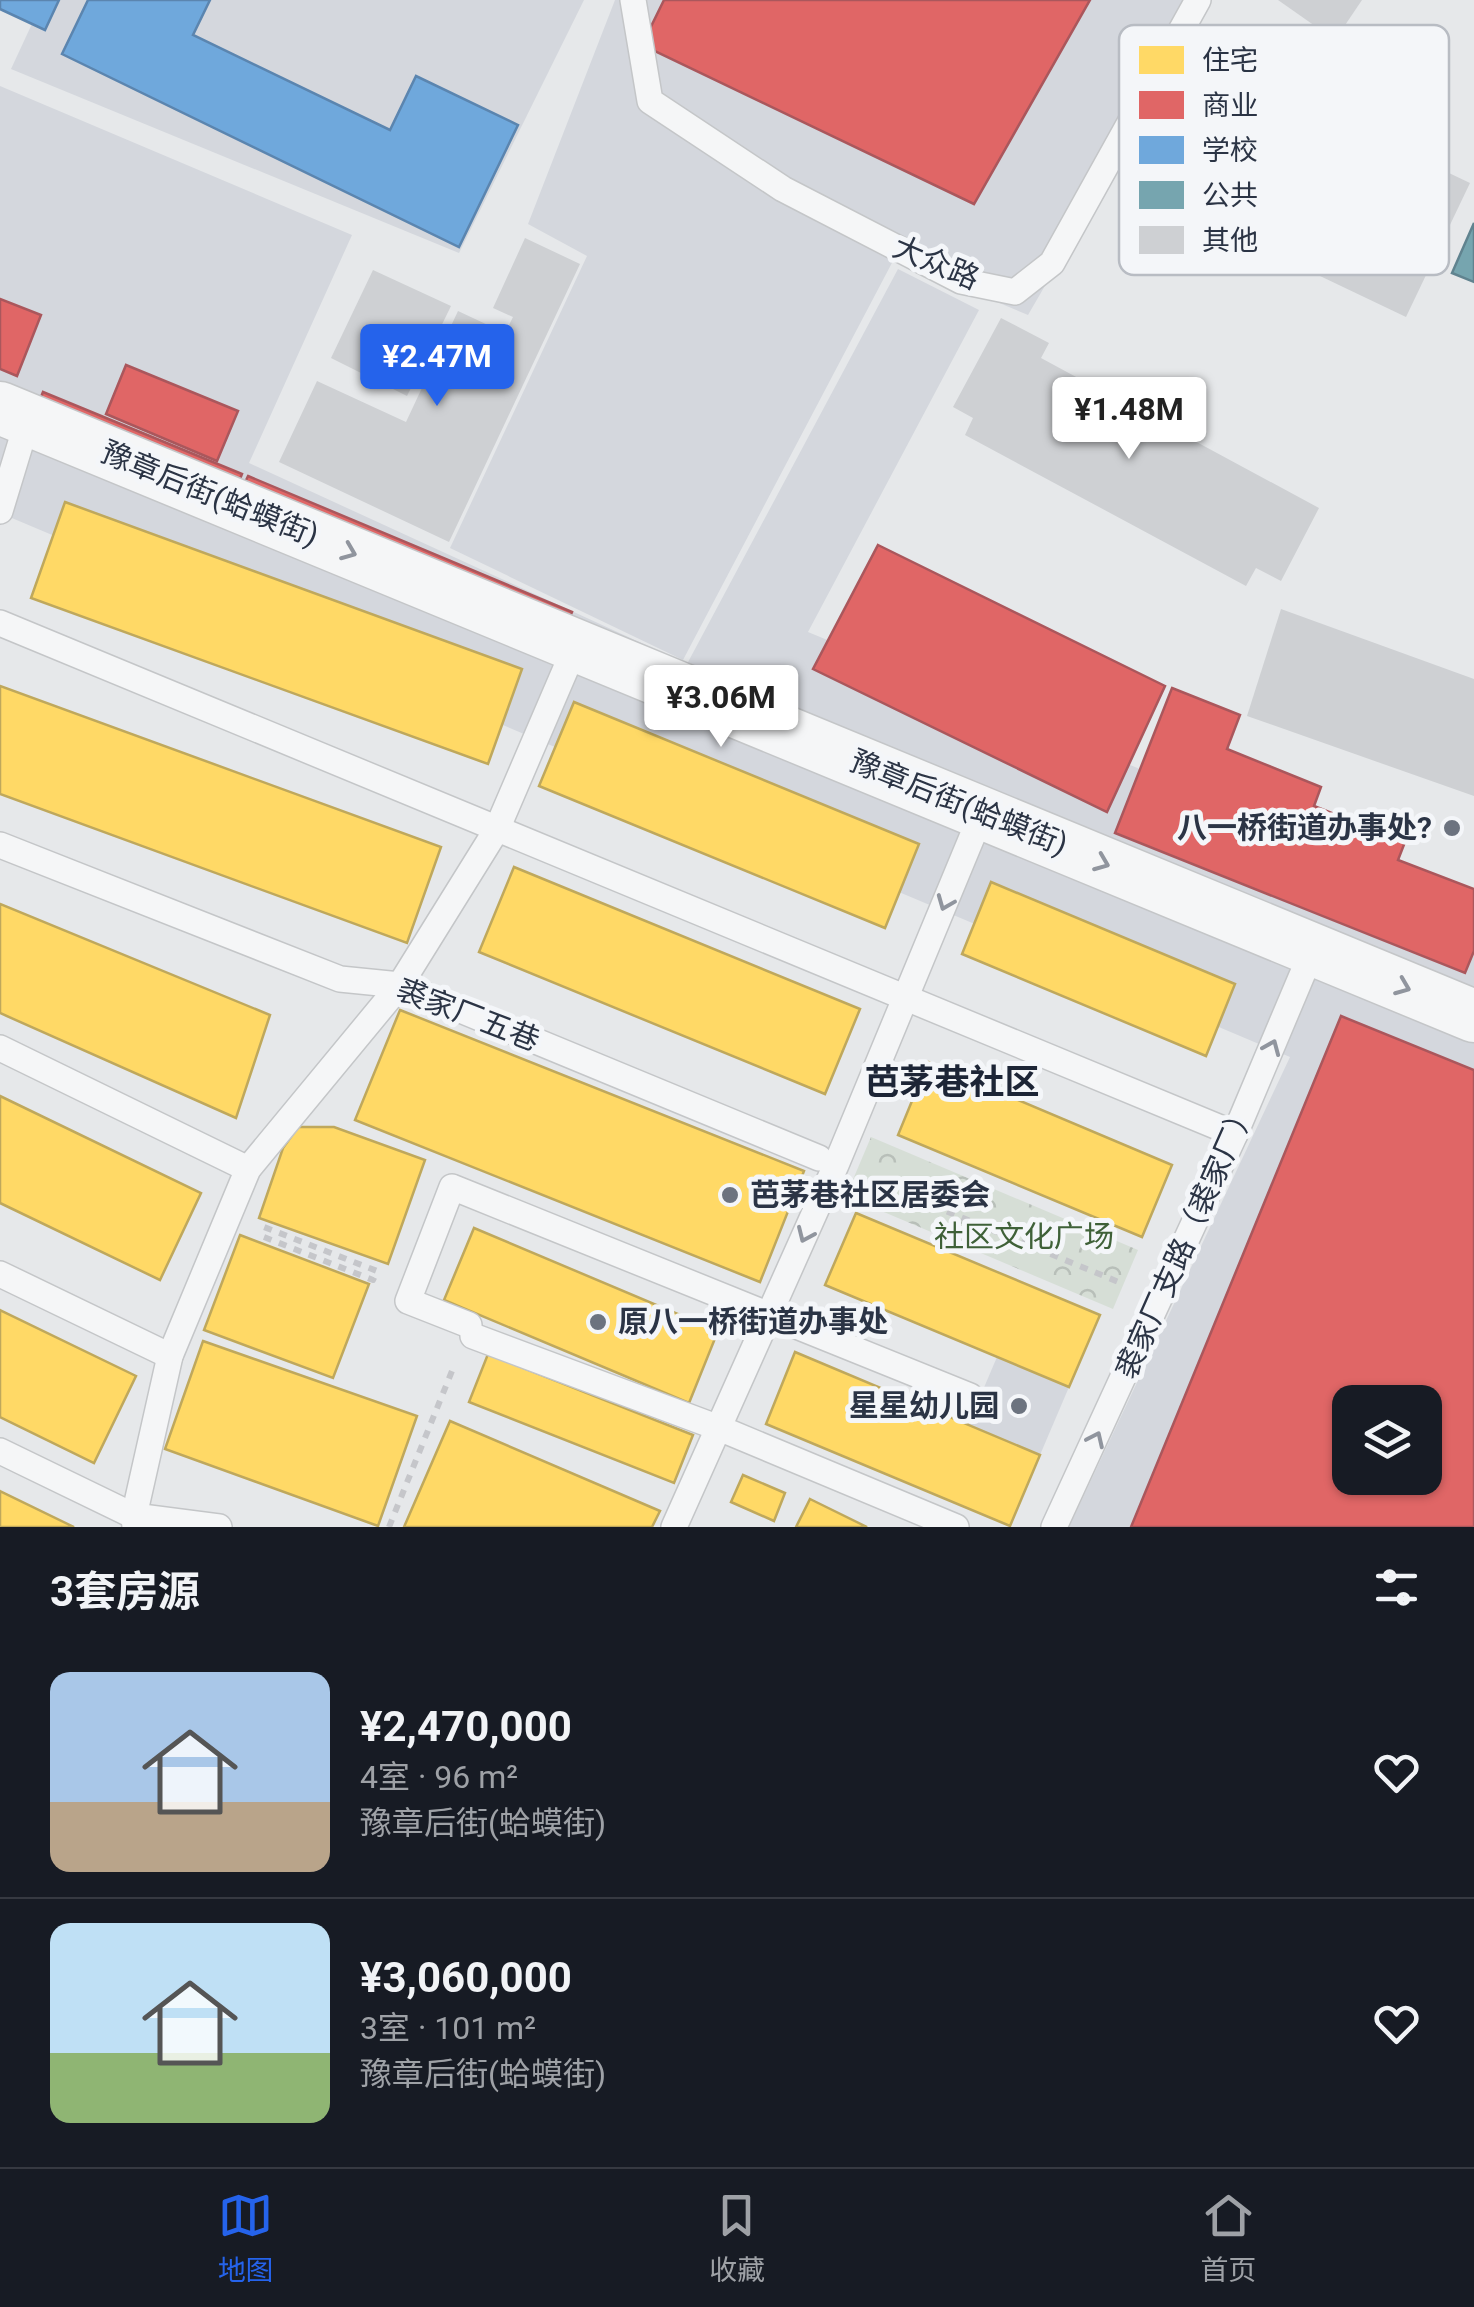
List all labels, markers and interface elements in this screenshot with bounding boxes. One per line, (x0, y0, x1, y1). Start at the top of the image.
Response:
legend (1119, 25, 1449, 275)
text: 住宅 (1202, 44, 1258, 77)
text: 商业 (1202, 89, 1258, 122)
text: 学校 (1202, 134, 1258, 167)
text: 公共 (1202, 179, 1258, 212)
text: 其他 (1202, 224, 1258, 257)
street label: 大众路 (888, 229, 984, 296)
pin: ¥2.47M (356, 324, 518, 409)
text: ¥2.47M (382, 337, 492, 375)
pin: ¥1.48M (1048, 377, 1210, 462)
text: ¥1.48M (1074, 390, 1184, 428)
street label: 豫章后街(蛤蟆街) (97, 434, 324, 553)
one-way arrow (339, 540, 357, 560)
pin: ¥3.06M (640, 665, 802, 750)
text: ¥3.06M (666, 678, 776, 716)
street label: 豫章后街(蛤蟆街) (846, 743, 1073, 862)
place label: 八一桥街道办事处? (1177, 810, 1432, 845)
marker: 八一桥街道办事处? (1441, 817, 1463, 839)
one-way arrow (1092, 851, 1110, 871)
one-way arrow (937, 894, 957, 911)
street label: 裘家厂五巷 (392, 971, 544, 1058)
one-way arrow (1393, 975, 1410, 995)
one-way arrow (1260, 1039, 1280, 1057)
district label: 芭茅巷社区 (864, 1062, 1040, 1103)
street label: 裘家厂支路（裘家厂） (1109, 1096, 1263, 1384)
place label: 芭茅巷社区居委会 (750, 1177, 990, 1212)
marker: 芭茅巷社区居委会 (719, 1184, 741, 1206)
park label: 社区文化广场 (934, 1219, 1114, 1254)
one-way arrow (797, 1225, 817, 1243)
place label: 原八一桥街道办事处 (618, 1304, 888, 1339)
marker: 原八一桥街道办事处 (587, 1311, 609, 1333)
map controls (1332, 1385, 1442, 1495)
button: layers (1332, 1385, 1442, 1495)
place label: 星星幼儿园 (849, 1388, 999, 1423)
marker: 星星幼儿园 (1008, 1395, 1030, 1417)
one-way arrow (1084, 1431, 1104, 1449)
icon: filters (1369, 1560, 1424, 1615)
text: 3套房源 (50, 1567, 200, 1616)
text: ¥2,470,000 (360, 1702, 572, 1751)
icon: home (130, 1712, 250, 1832)
icon: heart (1369, 1745, 1424, 1800)
text: 4室 · 96 m² (360, 1758, 518, 1796)
text: 豫章后街(蛤蟆街) (360, 1804, 606, 1842)
text: ¥3,060,000 (360, 1953, 572, 2002)
icon: home (130, 1963, 250, 2083)
icon: heart (1369, 1996, 1424, 2051)
text: 3室 · 101 m² (360, 2009, 536, 2047)
text: 豫章后街(蛤蟆街) (360, 2055, 606, 2093)
tab: 地图 (218, 2188, 274, 2288)
tab: 收藏 (709, 2188, 765, 2288)
tab: 首页 (1200, 2188, 1256, 2288)

